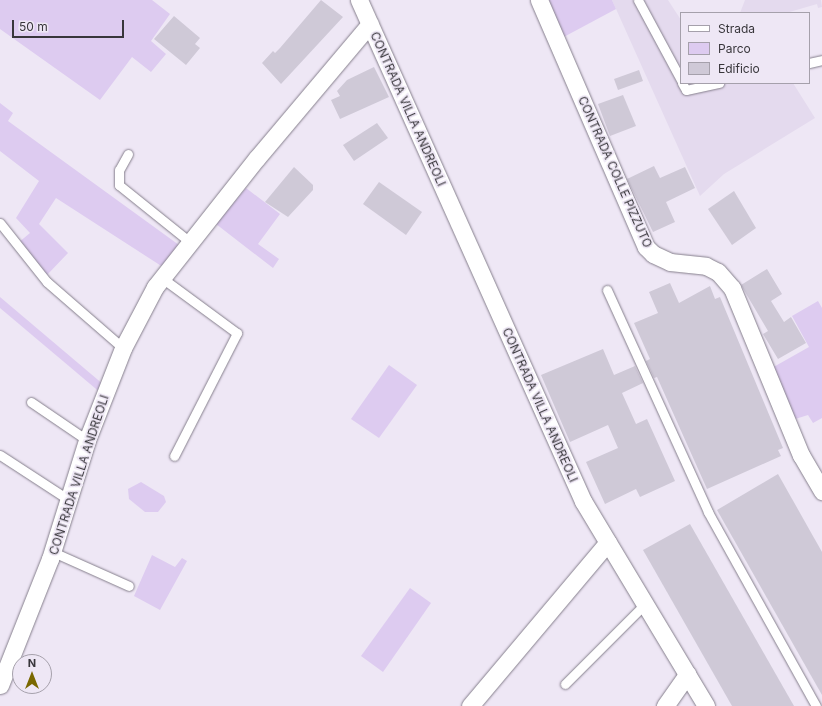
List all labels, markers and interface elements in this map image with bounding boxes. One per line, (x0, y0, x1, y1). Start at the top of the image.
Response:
scale bar (14, 12, 126, 38)
legend (680, 12, 810, 84)
text: 50 m (19, 19, 48, 34)
text: Strada (718, 21, 755, 36)
street label: CONTRADA VILLA ANDREOLI (367, 30, 449, 188)
text: Parco (718, 41, 751, 56)
text: Edificio (718, 61, 760, 76)
street label: CONTRADA COLLE PIZZUTO (575, 94, 655, 250)
street label: CONTRADA VILLA ANDREOLI (499, 326, 581, 484)
street label: CONTRADA VILLA ANDREOLI (46, 393, 112, 557)
north arrow (12, 654, 52, 694)
text: N (28, 656, 36, 670)

